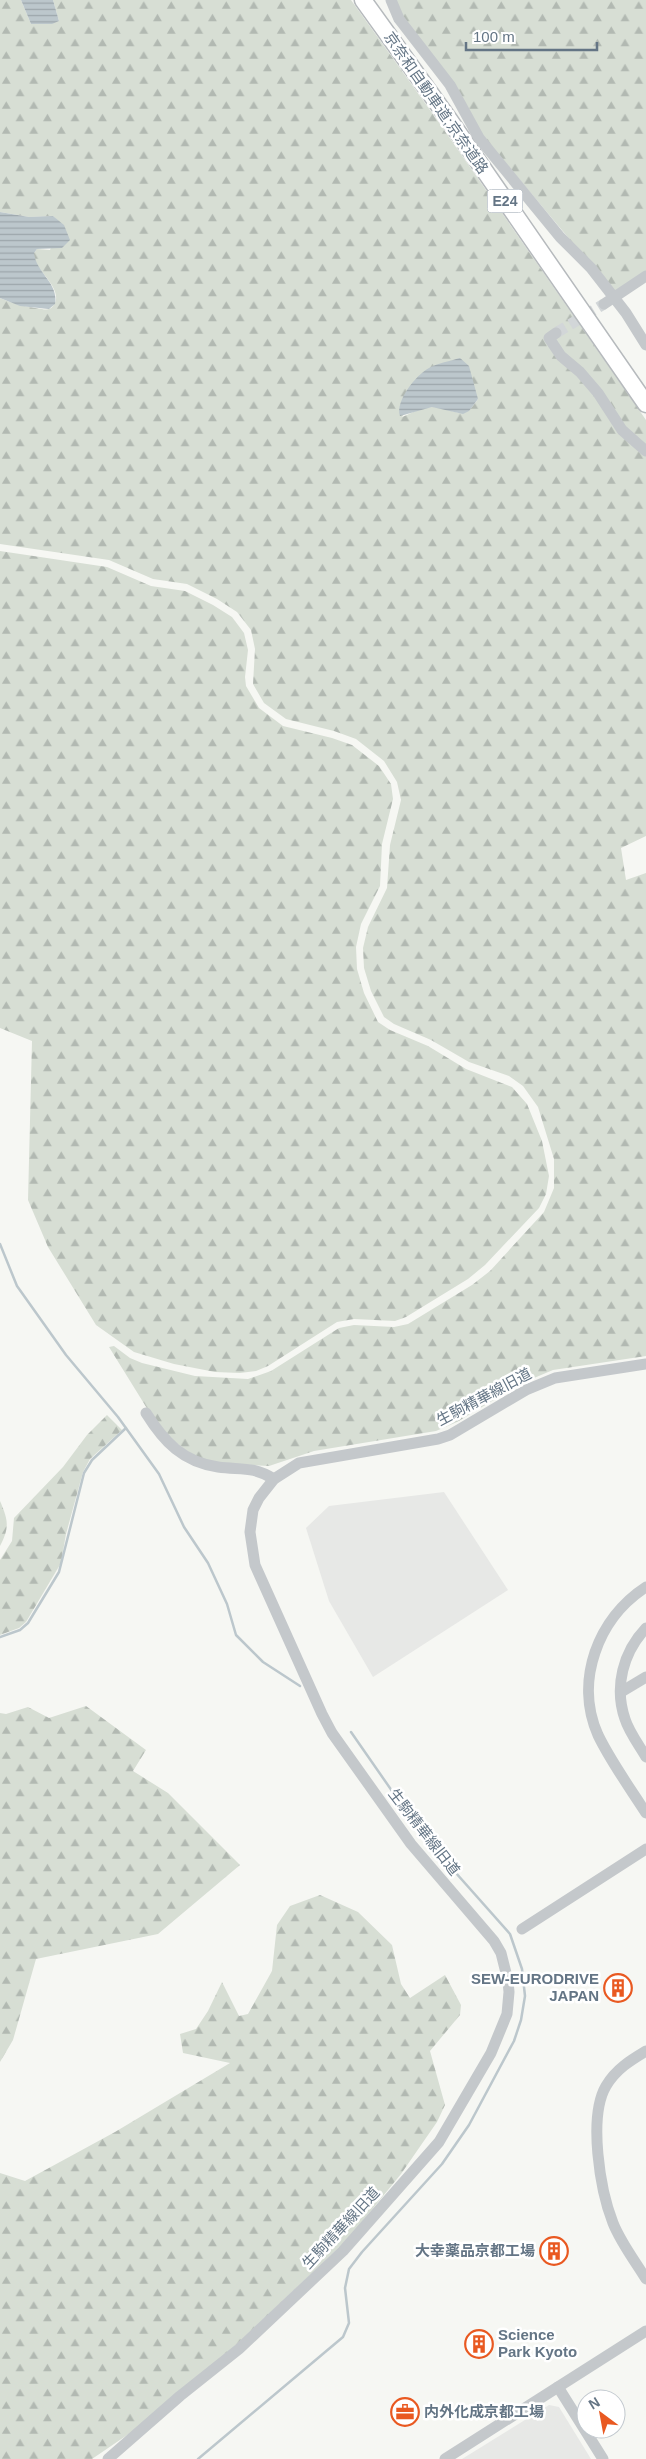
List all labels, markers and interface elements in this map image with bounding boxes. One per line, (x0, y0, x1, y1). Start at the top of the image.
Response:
scale bar (466, 20, 597, 52)
text: 100 m (473, 28, 515, 45)
street label: 京奈和自動車道;京奈道路 (381, 29, 492, 177)
road number: E24 (488, 190, 522, 212)
street label: 生駒精華線旧道 (433, 1364, 534, 1429)
street label: 生駒精華線旧道 (385, 1785, 463, 1878)
place label: SEW-EURODRIVE JAPAN (471, 1970, 599, 2004)
building icon: SEW-EURODRIVE JAPAN (603, 1973, 633, 2003)
street label: 生駒精華線旧道 (299, 2183, 383, 2272)
building icon: 大幸薬品京都工場 (539, 2236, 569, 2266)
place label: 大幸薬品京都工場 (415, 2242, 535, 2259)
place label: Science Park Kyoto (498, 2326, 577, 2360)
building icon: Science Park Kyoto (464, 2329, 494, 2359)
north arrow (576, 2389, 626, 2439)
text: N (586, 2394, 603, 2412)
office icon: 内外化成京都工場 (390, 2397, 420, 2427)
place label: 内外化成京都工場 (424, 2403, 544, 2420)

